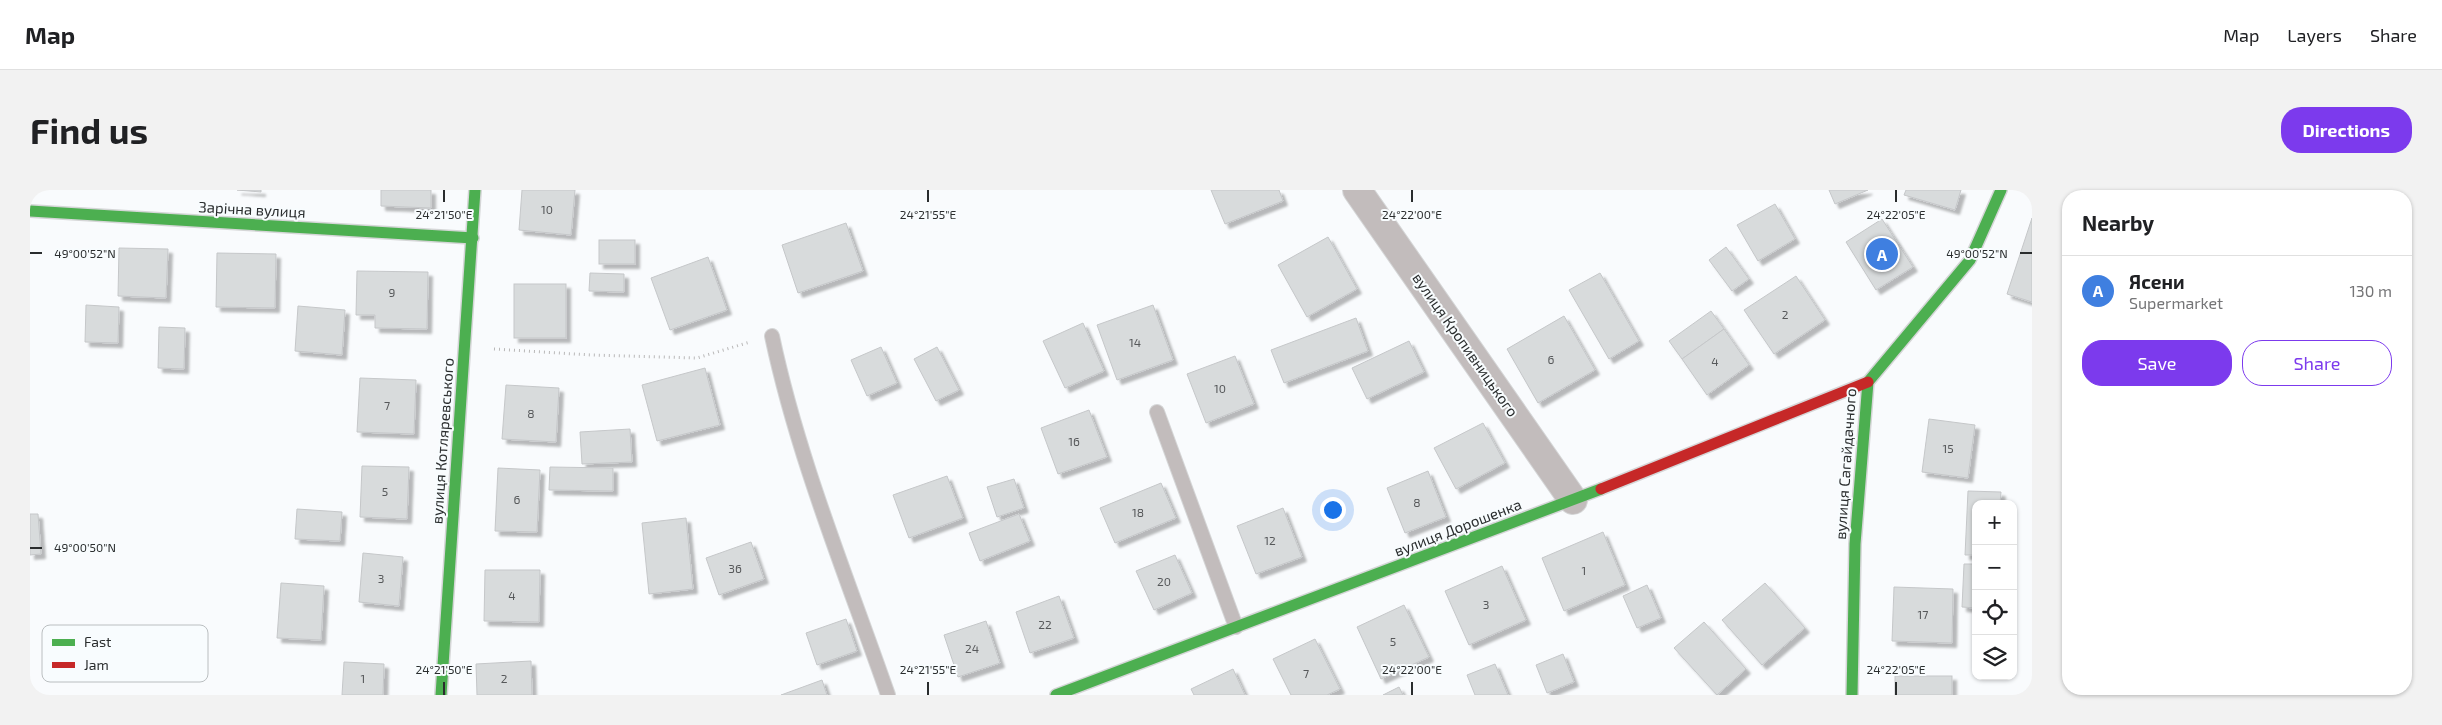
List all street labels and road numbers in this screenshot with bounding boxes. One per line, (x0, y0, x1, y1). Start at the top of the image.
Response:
street label: Зарічна вулиця (198, 197, 306, 222)
street label: вулиця Кропивницького (1408, 269, 1522, 420)
street label: вулиця Котляревського (427, 357, 458, 525)
street label: вулиця Сагайдачного (1831, 388, 1860, 540)
street label: вулиця Дорошенка (1391, 495, 1524, 561)

